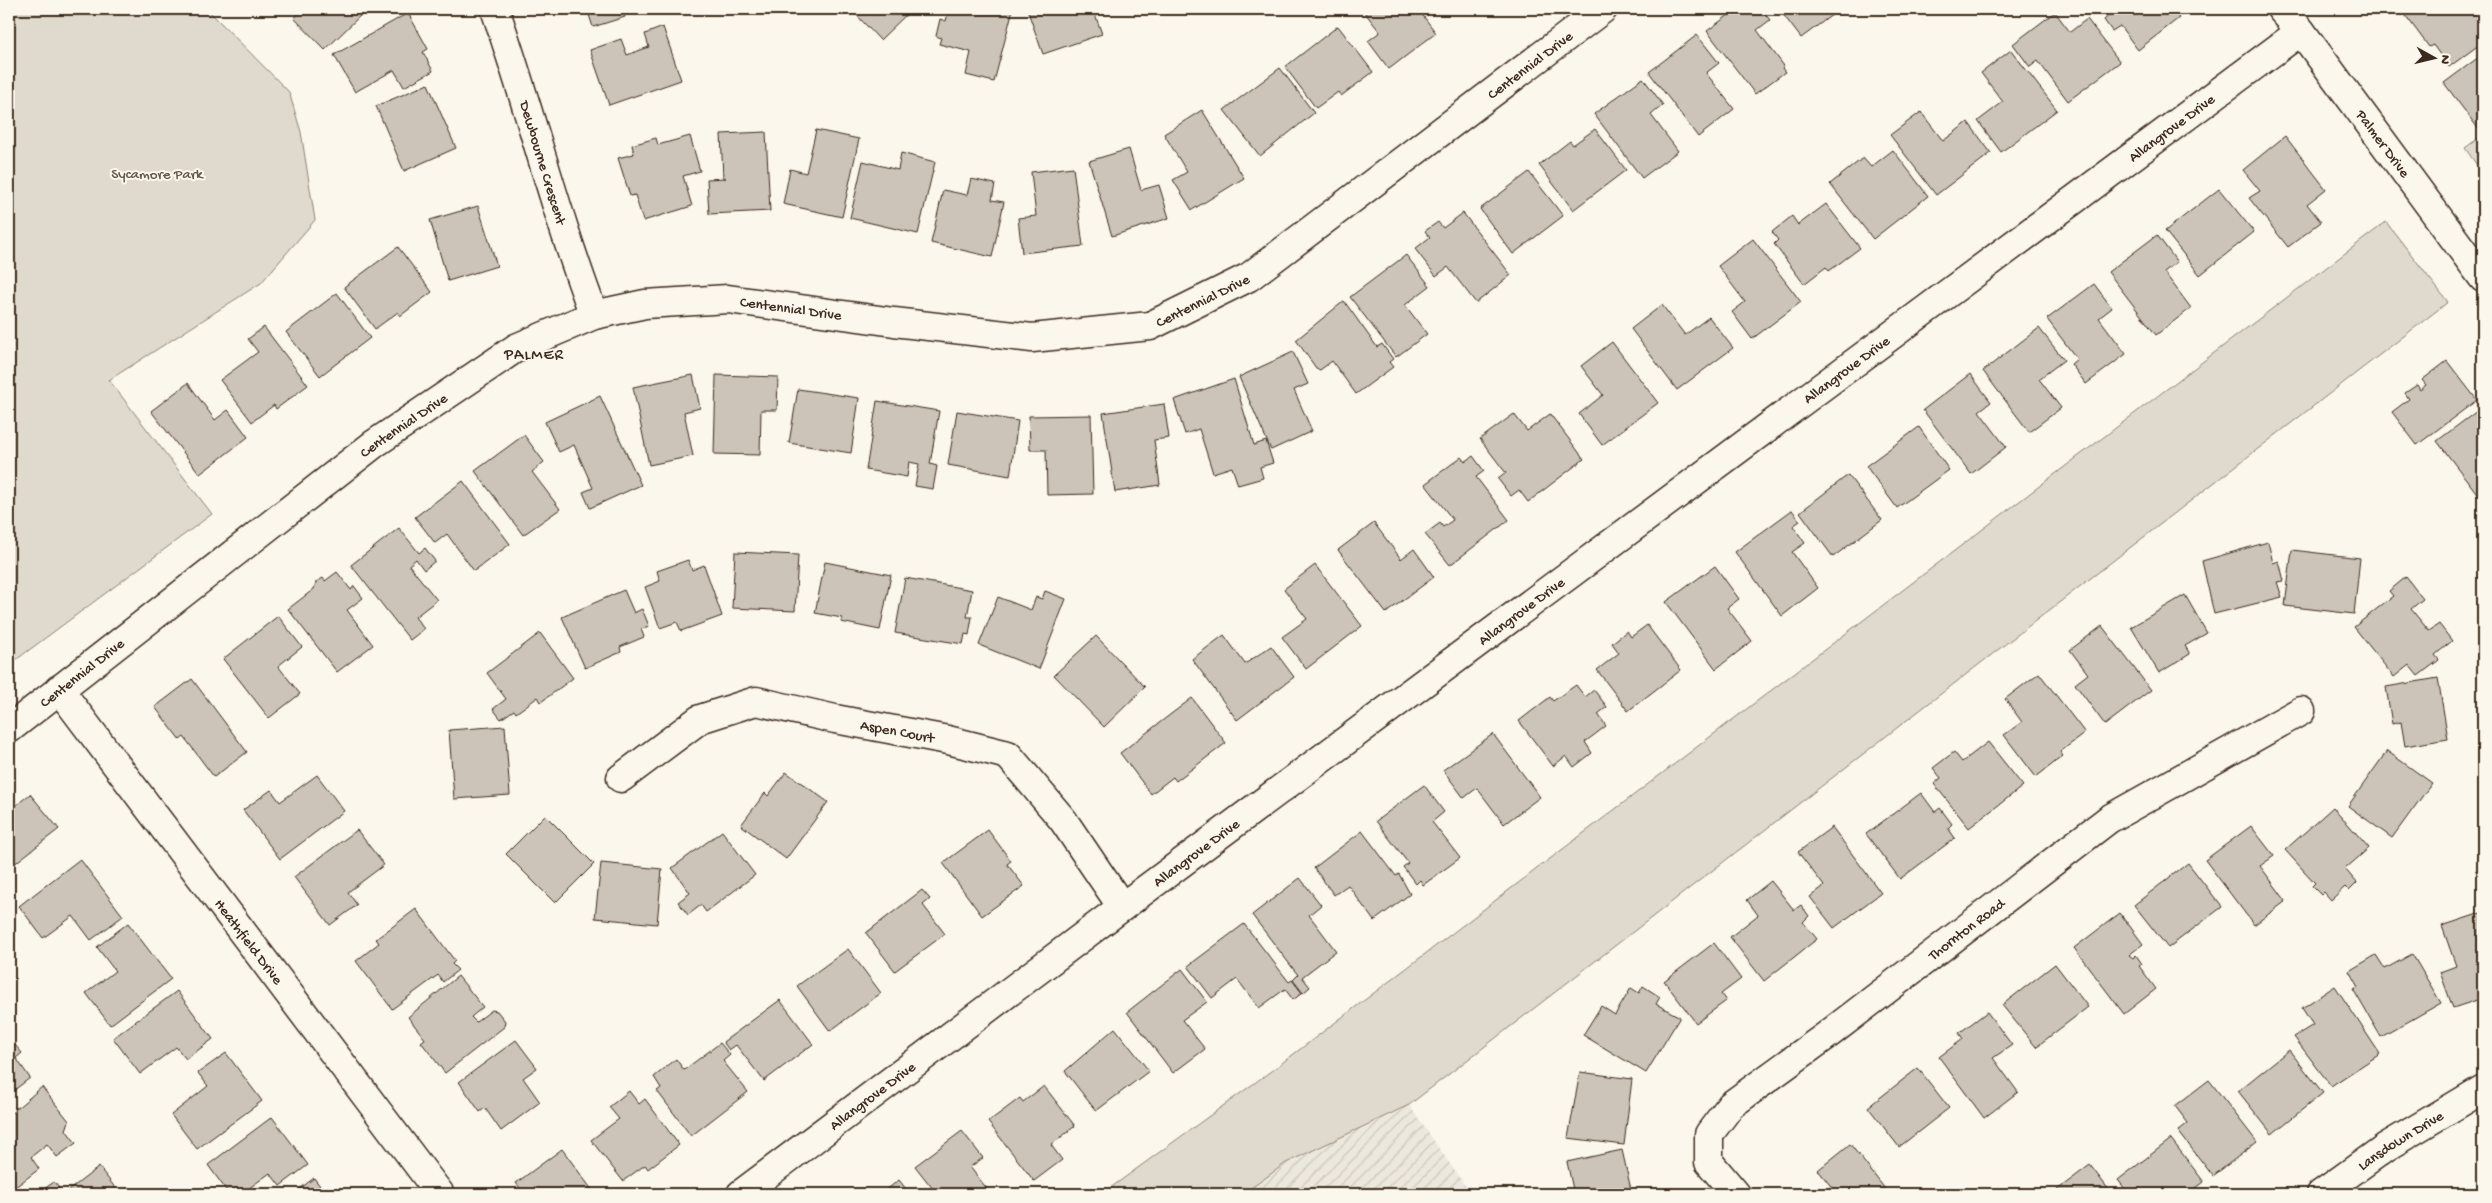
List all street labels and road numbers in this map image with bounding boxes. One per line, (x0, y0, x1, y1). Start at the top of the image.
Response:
street label: Centennial Drive (1485, 28, 1577, 104)
street label: Allangrove Drive (2125, 91, 2219, 167)
street label: Dewbourne Crescent (514, 98, 570, 229)
street label: Palmer Drive (2350, 106, 2413, 182)
street label: Centennial Drive (1153, 271, 1253, 333)
street label: Centennial Drive (739, 294, 843, 326)
street label: Allangrove Drive (1800, 332, 1894, 409)
street label: Centennial Drive (357, 390, 452, 463)
street label: Allangrove Drive (1475, 574, 1569, 650)
street label: Centennial Drive (37, 635, 129, 713)
street label: Aspen Court (859, 717, 937, 749)
street label: Allangrove Drive (1150, 816, 1244, 892)
street label: Thornton Road (1925, 895, 2010, 966)
street label: Heathfield Drive (210, 896, 286, 989)
street label: Allangrove Drive (827, 1059, 920, 1135)
street label: Lansdown Drive (2355, 1108, 2448, 1175)

